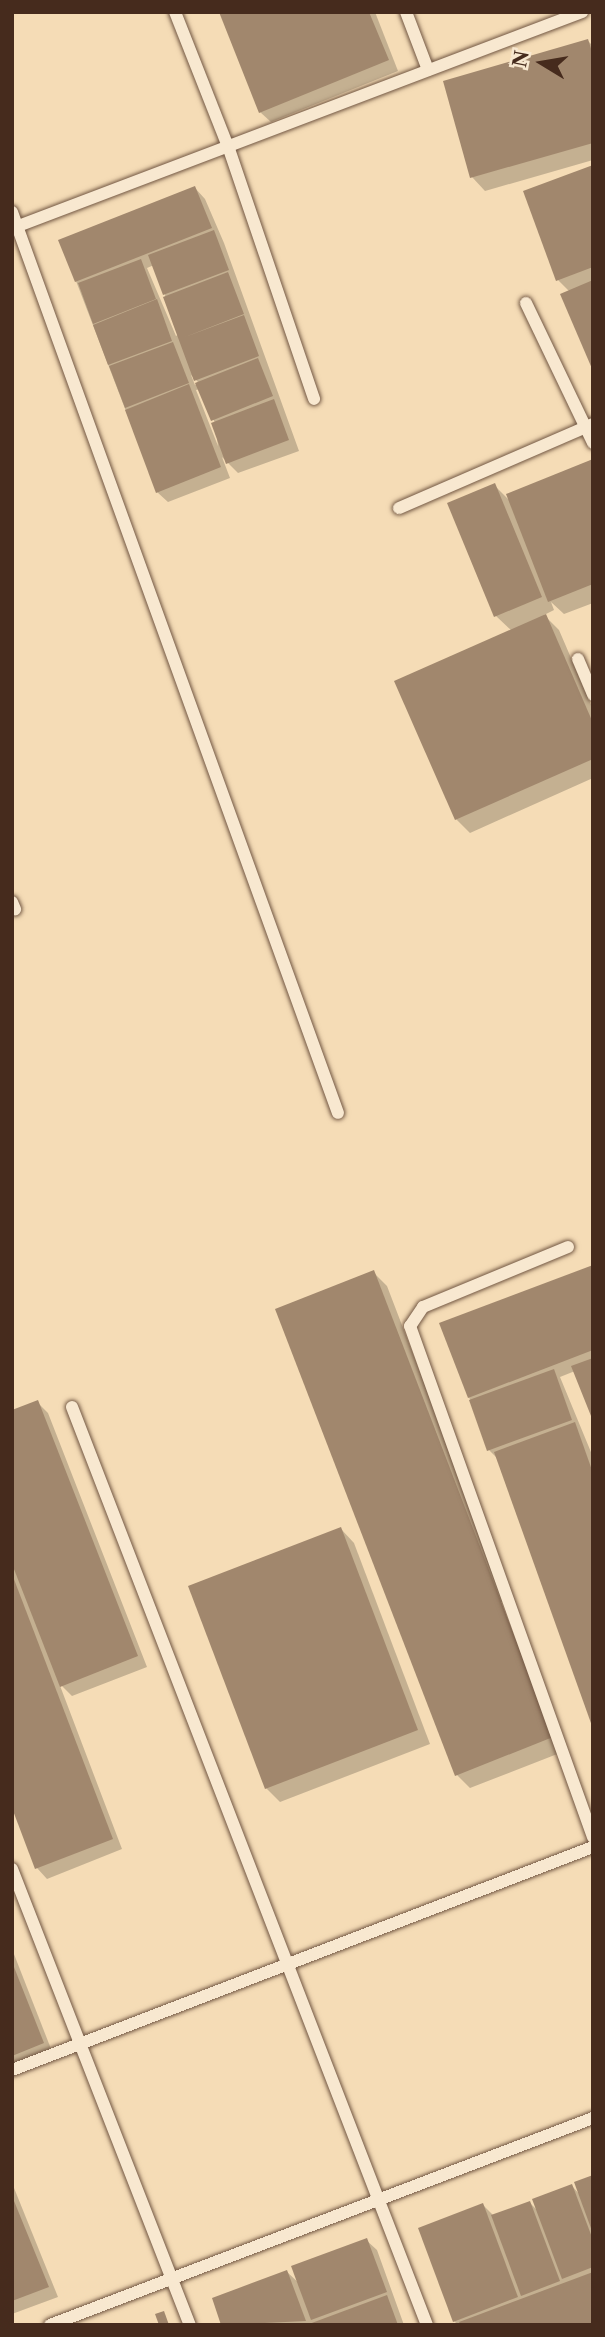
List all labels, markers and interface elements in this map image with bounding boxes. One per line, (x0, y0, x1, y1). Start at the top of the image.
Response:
north arrow (507, 28, 577, 98)
text: N (508, 49, 534, 69)

